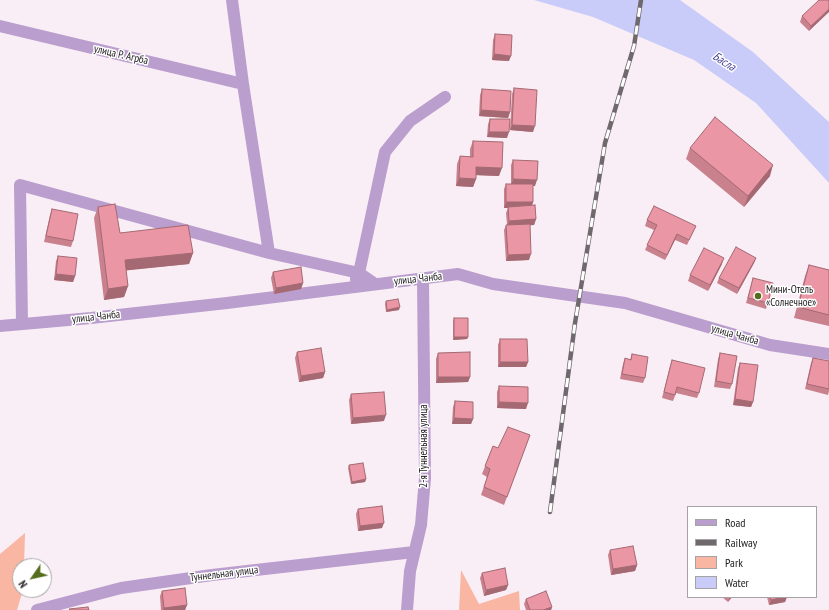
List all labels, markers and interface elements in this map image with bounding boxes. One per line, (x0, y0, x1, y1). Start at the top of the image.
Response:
street label: улица Р. Агрба (93, 42, 149, 68)
water label: Басла (710, 49, 738, 75)
street label: улица Чанба (393, 270, 443, 288)
place label: Мини-Отель «Солнечное» (766, 283, 816, 309)
marker: Мини-Отель «Солнечное» (753, 291, 763, 301)
street label: улица Чанба (71, 308, 121, 326)
street label: улица Чанба (710, 322, 760, 348)
street label: 2-я Туннельная улица (417, 404, 431, 488)
legend (687, 506, 817, 598)
text: Road (725, 515, 745, 530)
text: Railway (725, 535, 757, 550)
text: Park (725, 555, 743, 570)
north arrow (12, 558, 52, 598)
street label: Туннельная улица (189, 563, 259, 585)
text: Water (725, 575, 749, 590)
text: N (15, 578, 30, 591)

